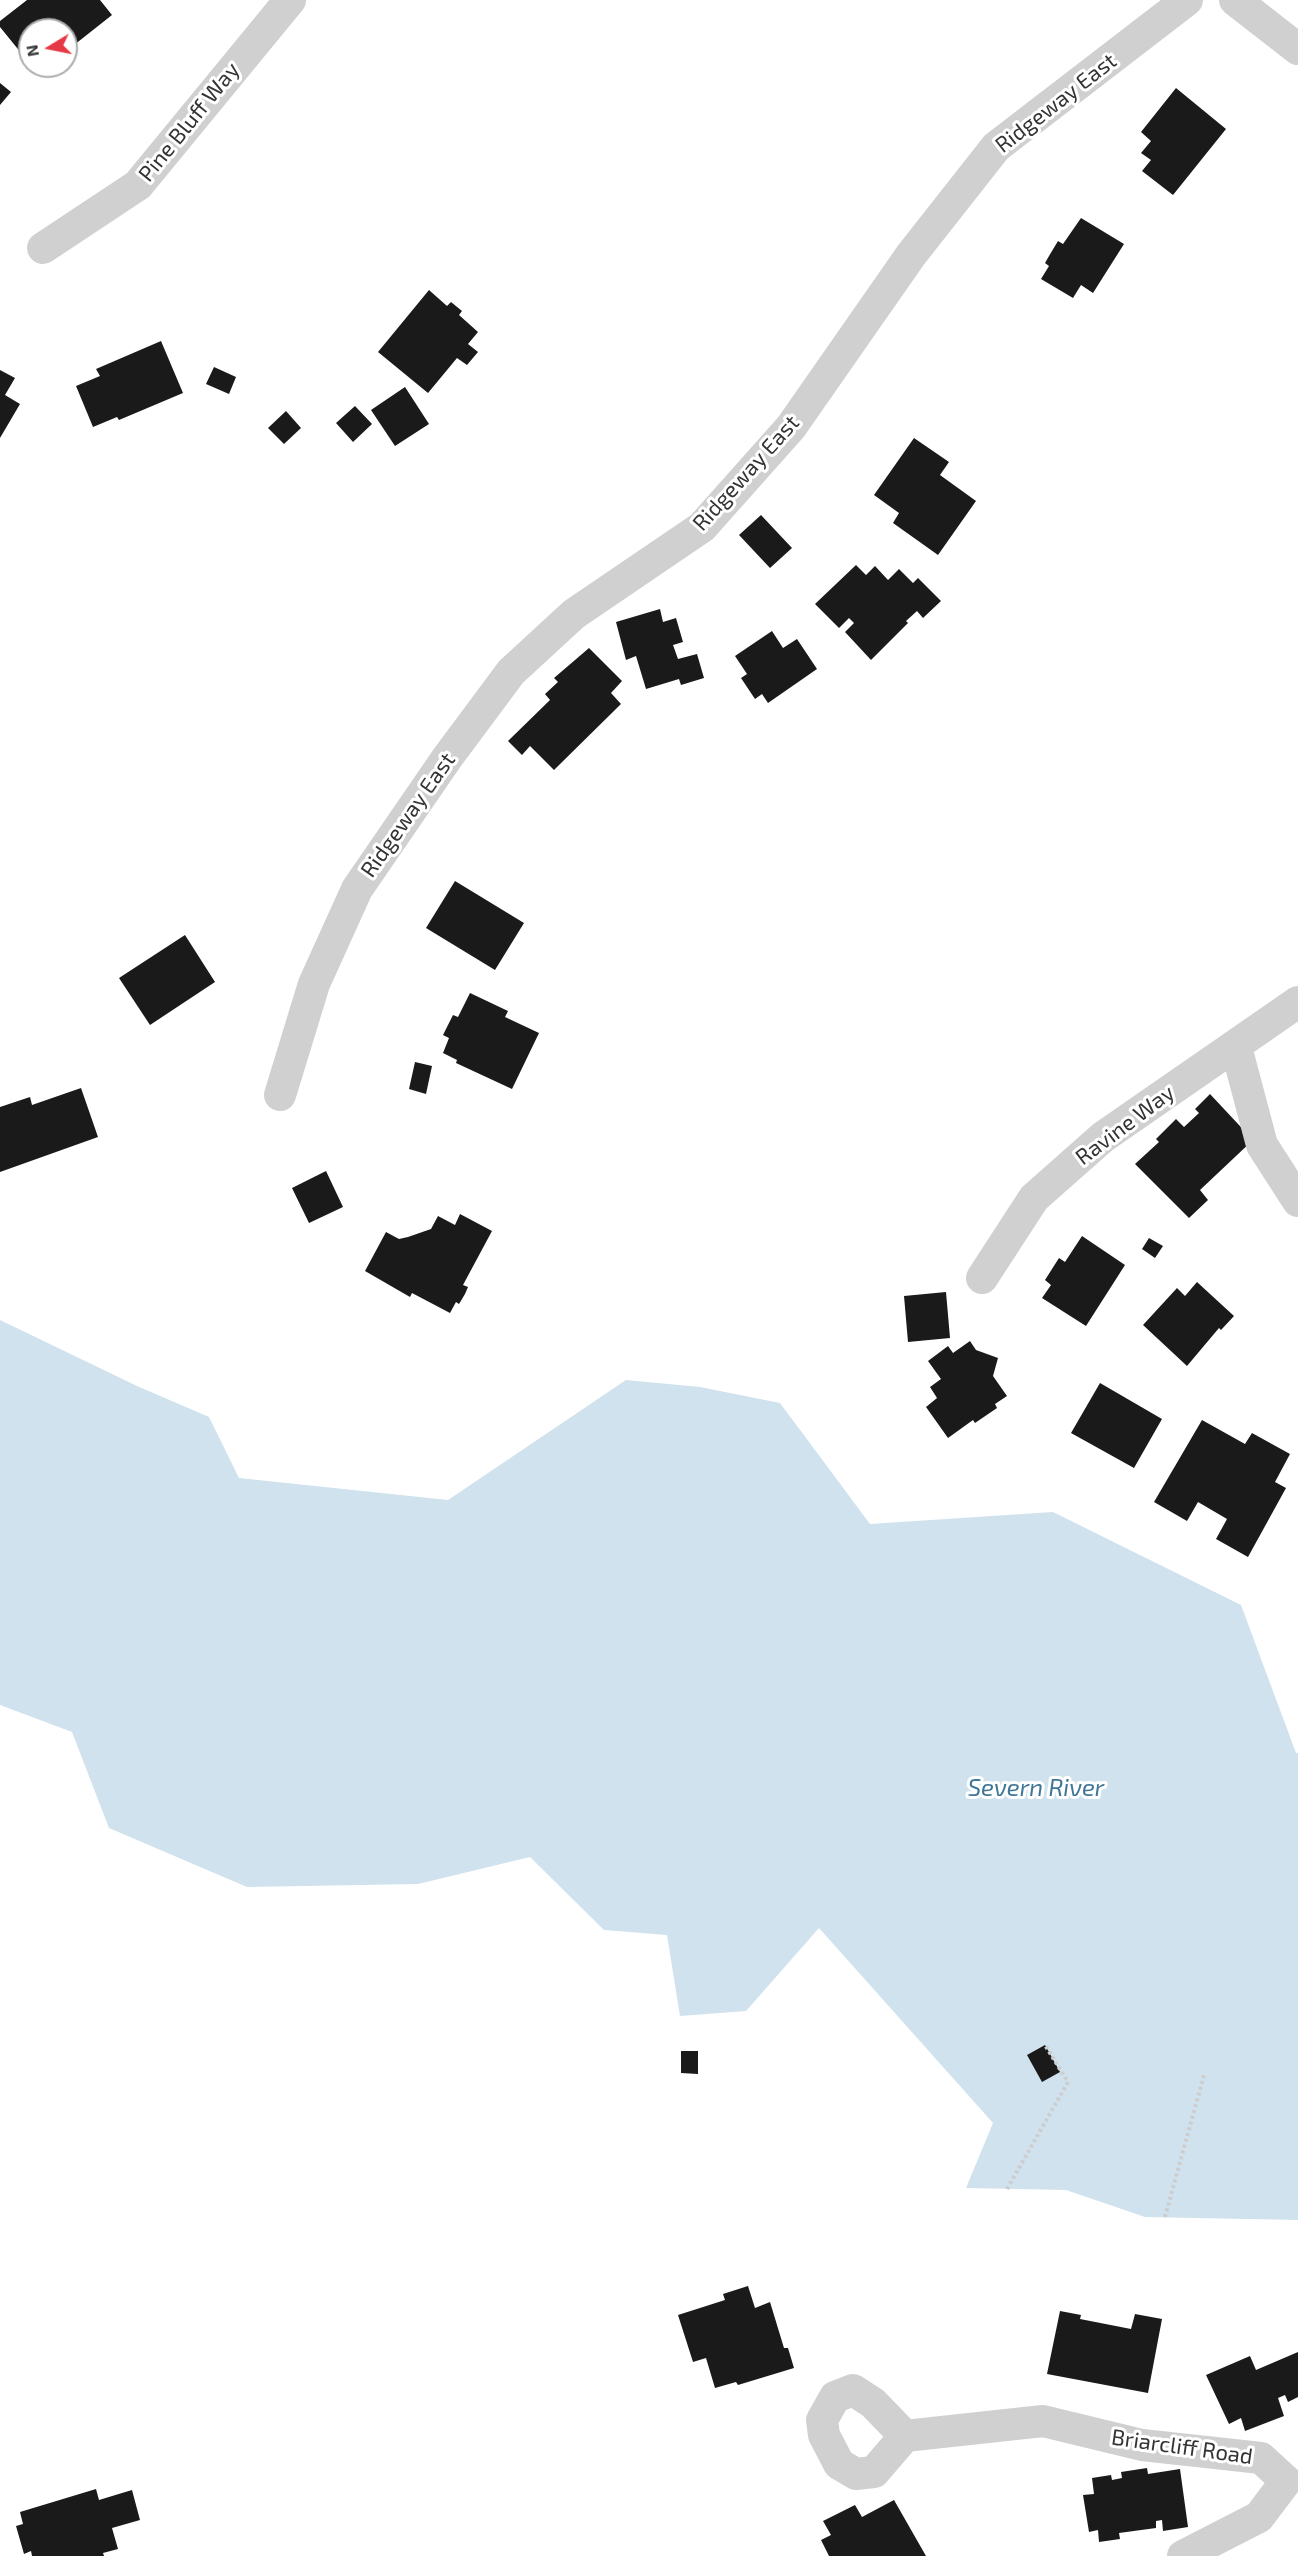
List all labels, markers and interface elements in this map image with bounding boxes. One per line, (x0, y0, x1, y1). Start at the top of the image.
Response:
north arrow (18, 18, 78, 78)
text: N (21, 44, 42, 58)
street label: Ridgeway East (990, 48, 1122, 158)
street label: Pine Bluff Way (133, 57, 245, 187)
street label: Ridgeway East (687, 410, 805, 536)
street label: Ridgeway East (355, 748, 461, 882)
street label: Ravine Way (1070, 1079, 1180, 1171)
water label: Severn River (968, 1774, 1104, 1802)
street label: Briarcliff Road (1110, 2424, 1254, 2470)

